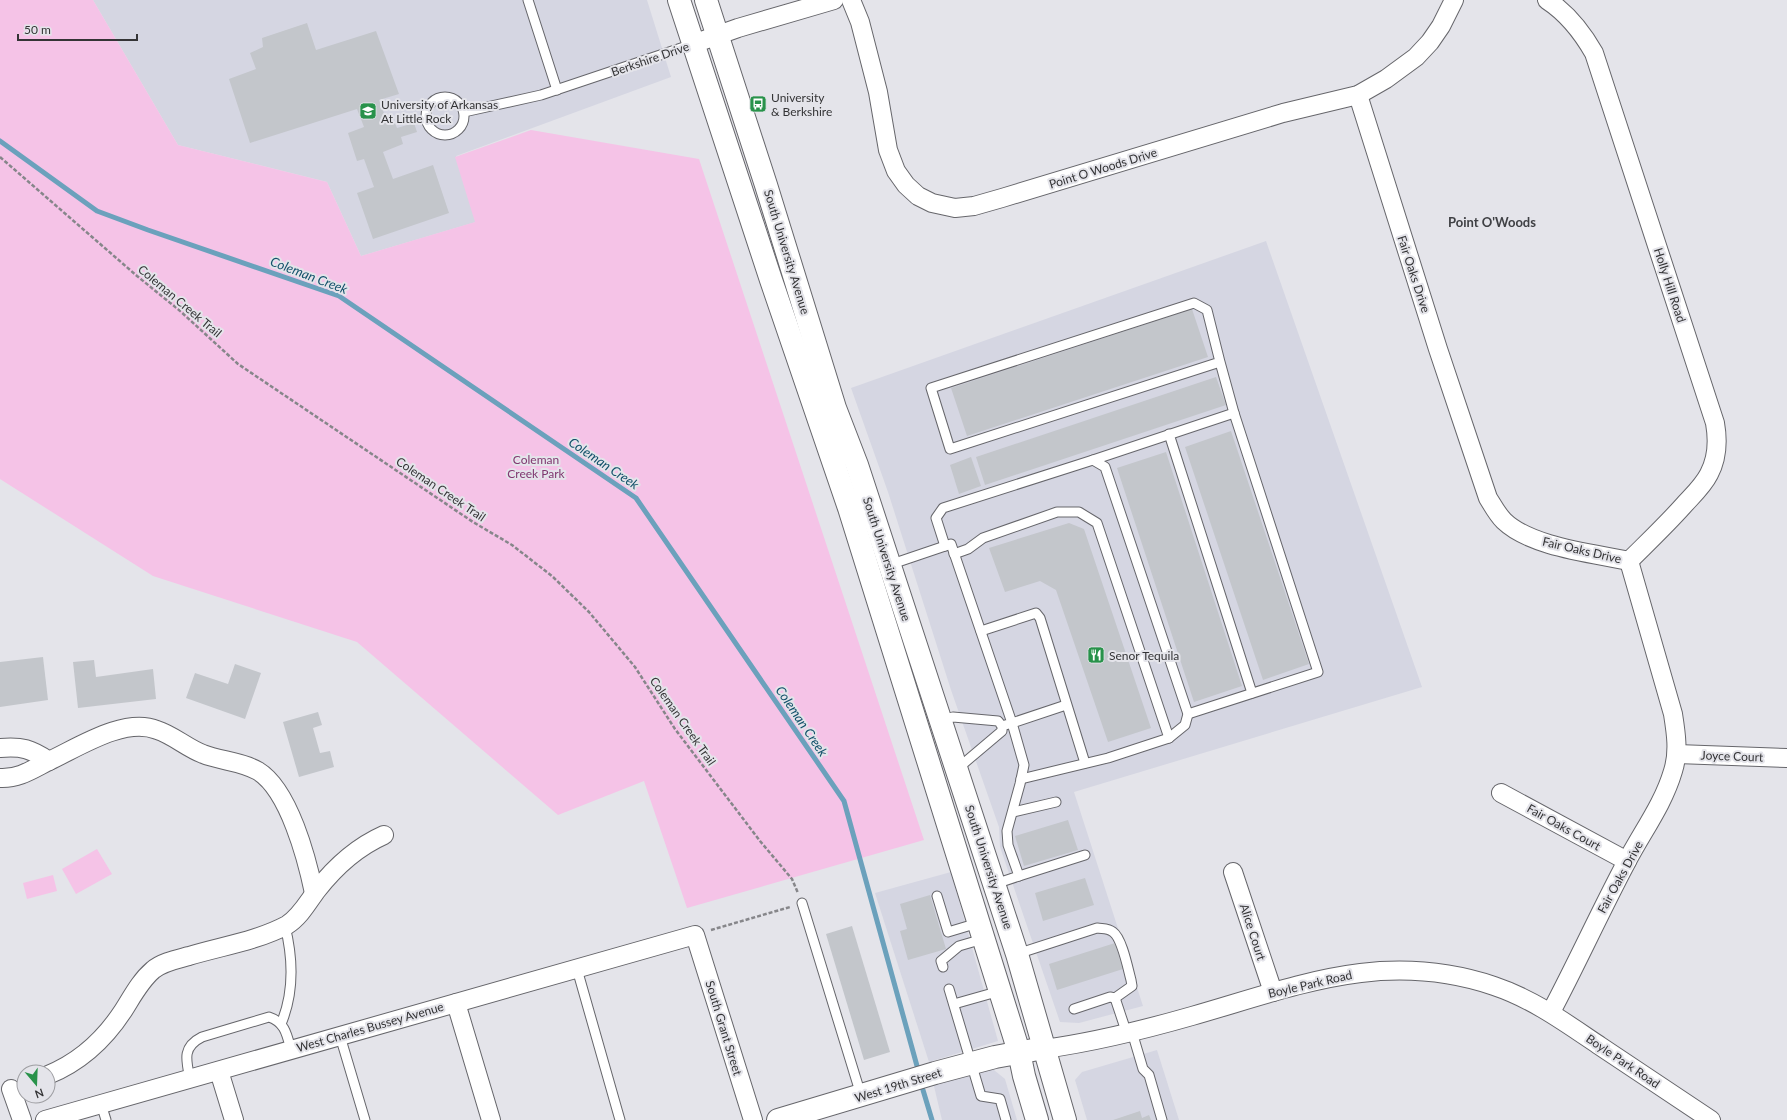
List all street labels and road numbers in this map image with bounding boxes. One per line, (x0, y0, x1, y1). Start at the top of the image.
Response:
street label: Berkshire Drive (609, 39, 691, 79)
street label: Point O Woods Drive (1047, 144, 1159, 192)
street label: South University Avenue (761, 188, 813, 316)
street label: Fair Oaks Drive (1394, 233, 1434, 315)
street label: Holly Hill Road (1651, 246, 1689, 324)
street label: Coleman Creek Trail (135, 262, 225, 340)
street label: Coleman Creek Trail (393, 453, 489, 525)
street label: South University Avenue (860, 495, 914, 623)
street label: Fair Oaks Drive (1541, 534, 1623, 566)
street label: Coleman Creek Trail (647, 674, 719, 768)
street label: Joyce Court (1700, 747, 1764, 765)
street label: Fair Oaks Court (1525, 801, 1604, 854)
street label: South University Avenue (962, 803, 1016, 931)
street label: Fair Oaks Drive (1594, 838, 1646, 916)
street label: Alice Court (1237, 902, 1269, 963)
street label: Boyle Park Road (1266, 967, 1354, 1001)
street label: South Grant Street (702, 979, 746, 1078)
street label: West Charles Bussey Avenue (295, 999, 445, 1055)
street label: Boyle Park Road (1583, 1031, 1663, 1091)
street label: West 19th Street (853, 1064, 944, 1105)

